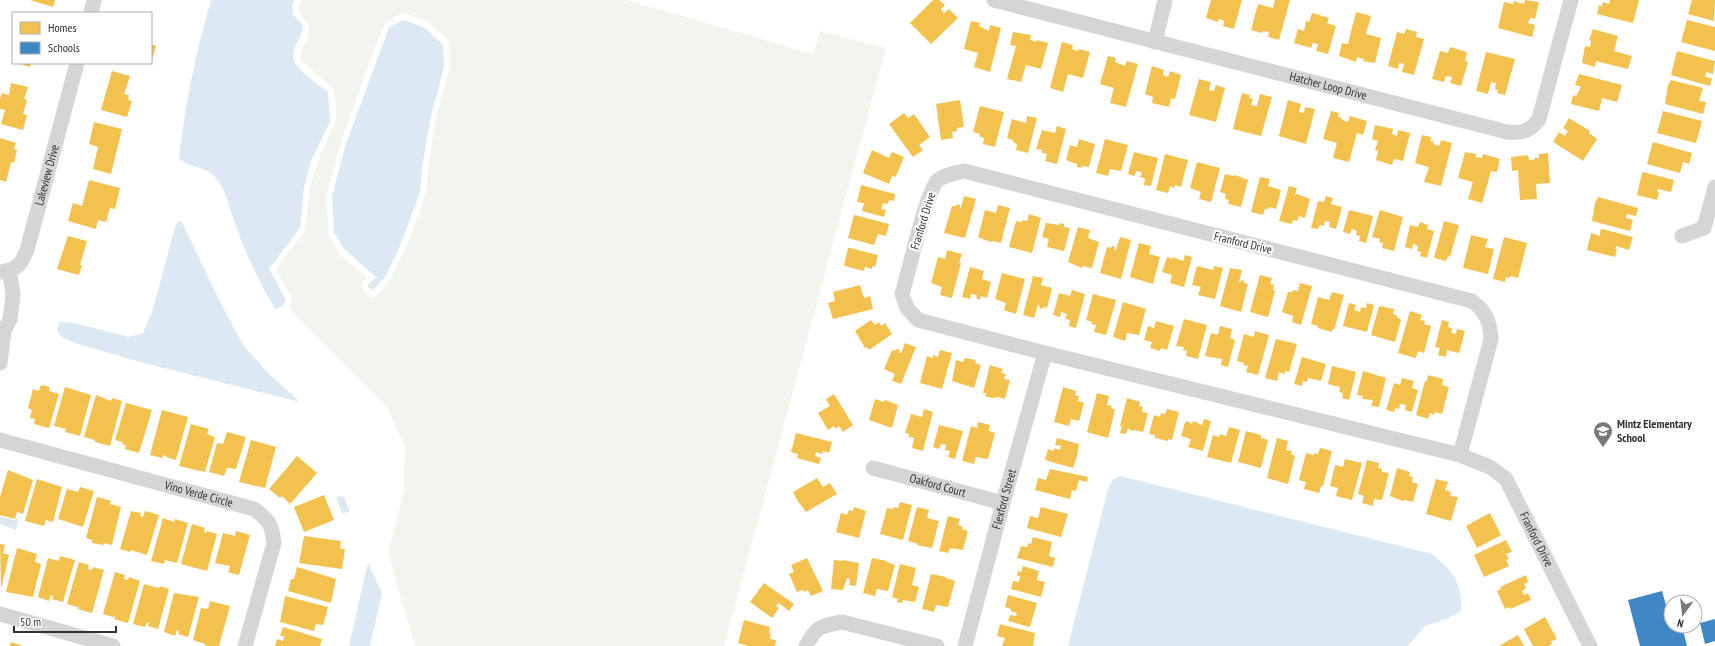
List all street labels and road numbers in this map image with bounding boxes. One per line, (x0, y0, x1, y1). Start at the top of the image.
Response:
street label: Hatcher Loop Drive (1288, 68, 1369, 103)
street label: Lakeview Drive (31, 143, 62, 207)
street label: Franford Drive (907, 190, 938, 251)
street label: Franford Drive (1213, 228, 1274, 257)
street label: Flexford Street (988, 467, 1019, 531)
street label: Oakford Court (908, 470, 968, 500)
street label: Vino Verde Circle (162, 477, 235, 510)
street label: Franford Drive (1517, 509, 1557, 569)

